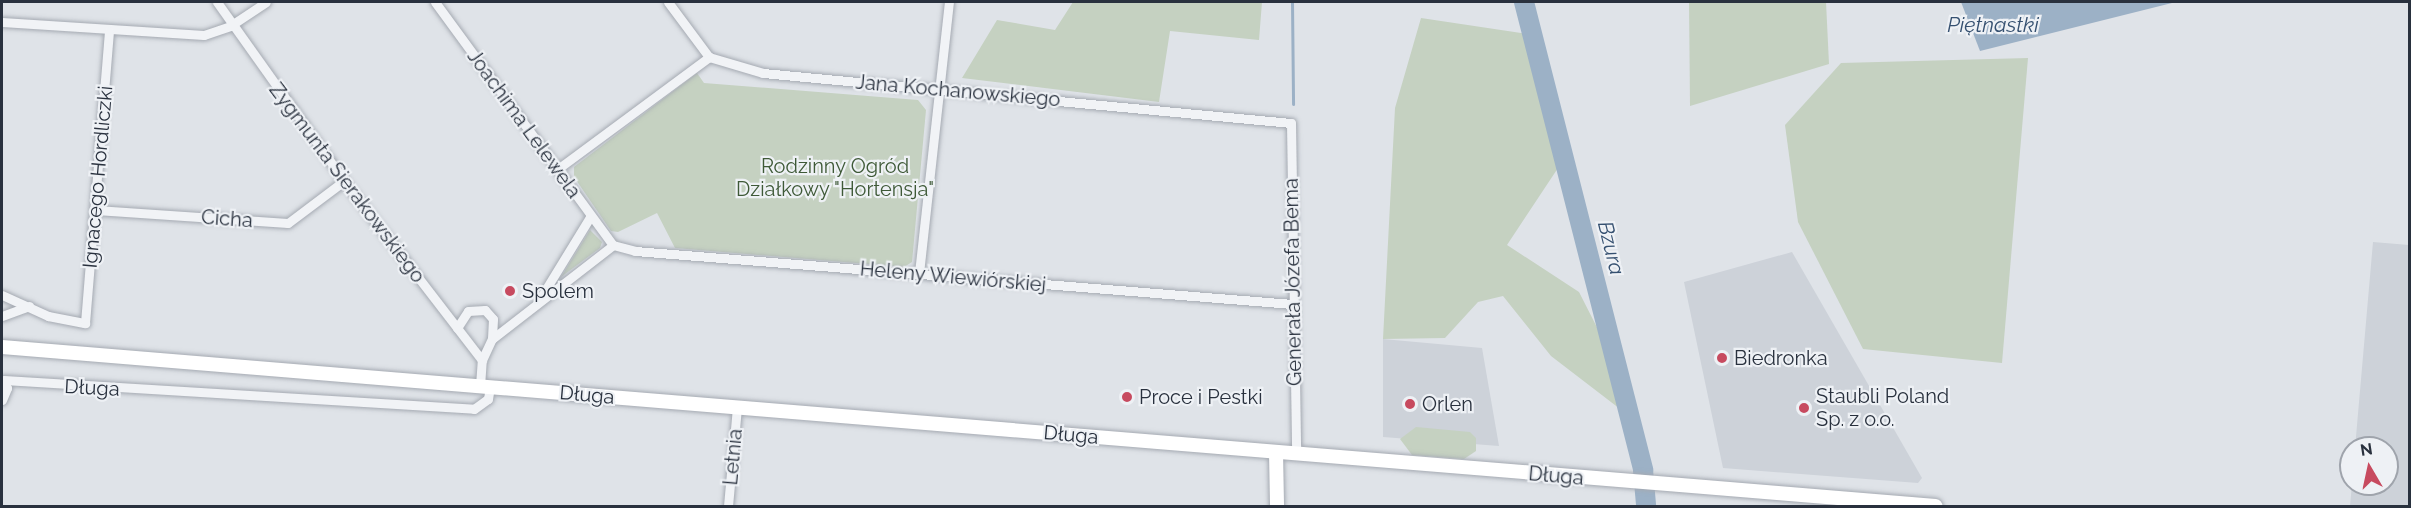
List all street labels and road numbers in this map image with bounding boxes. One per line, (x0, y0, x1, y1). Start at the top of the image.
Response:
street label: Joachima Lelewela (462, 45, 586, 203)
street label: Jana Kochanowskiego (855, 70, 1061, 112)
street label: Zygmunta Sierakowskiego (264, 78, 430, 288)
street label: Ignacego Hordliczki (78, 85, 118, 269)
street label: Generała Józefa Bema (1279, 178, 1307, 386)
street label: Cicha (200, 205, 254, 233)
street label: Heleny Wiewiórskiej (858, 257, 1048, 297)
street label: Długa (64, 375, 120, 401)
street label: Długa (558, 381, 616, 409)
street label: Długa (1042, 421, 1100, 449)
street label: Letnia (719, 428, 747, 486)
street label: Długa (1527, 462, 1585, 490)

